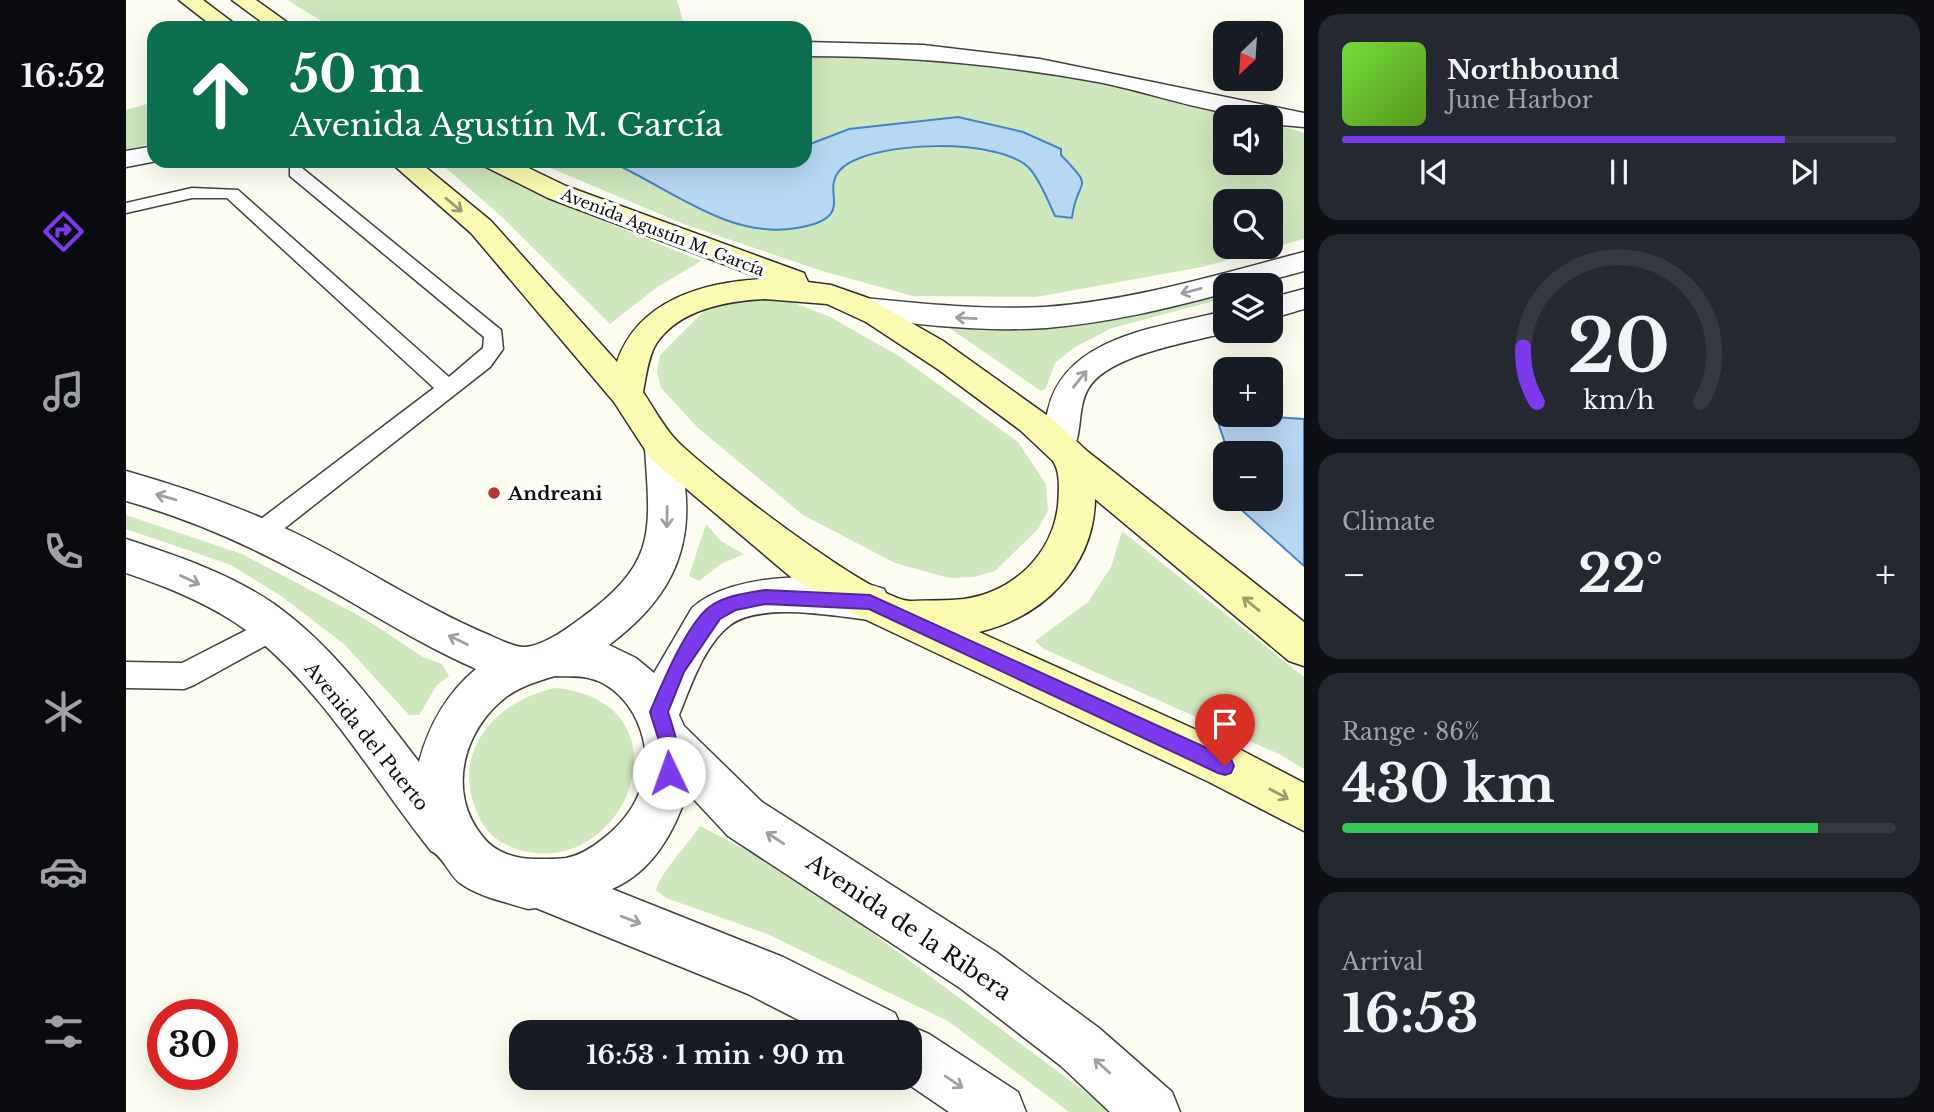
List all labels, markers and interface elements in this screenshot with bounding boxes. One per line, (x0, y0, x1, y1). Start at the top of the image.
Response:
north arrow (1213, 21, 1283, 91)
map controls (1213, 21, 1283, 511)
text: 50 m (290, 44, 423, 105)
icon: ahead (175, 49, 266, 140)
text: Northbound (1447, 54, 1619, 86)
text: 16:52 (21, 56, 105, 96)
text: June Harbor (1447, 86, 1593, 114)
text: Avenida Agustín M. García (290, 105, 723, 145)
button: sound (1213, 105, 1283, 175)
icon: previous (1415, 153, 1453, 191)
icon: pause (1600, 153, 1638, 191)
icon: next (1785, 153, 1823, 191)
street label: Avenida Agustín M. García (557, 184, 768, 280)
button: search (1213, 189, 1283, 259)
one-way arrow (445, 197, 463, 213)
icon: directions (39, 207, 88, 256)
button: layers (1213, 273, 1283, 343)
one-way arrow (1180, 286, 1202, 299)
text: 20 (1568, 302, 1670, 393)
one-way arrow (954, 311, 977, 324)
button: + (1213, 357, 1283, 427)
icon: music (39, 367, 88, 416)
one-way arrow (1072, 370, 1088, 388)
text: km/h (1584, 385, 1654, 416)
button: − (1213, 441, 1283, 511)
place label: Andreani (507, 482, 603, 505)
marker: Andreani (486, 485, 502, 501)
one-way arrow (156, 490, 178, 503)
one-way arrow (660, 505, 674, 528)
text: Climate (1342, 508, 1435, 536)
icon: phone (39, 527, 88, 576)
text: 22° (1578, 542, 1663, 606)
text: − (1342, 551, 1366, 598)
text: + (1875, 551, 1896, 598)
one-way arrow (179, 574, 200, 587)
one-way arrow (1243, 596, 1261, 612)
one-way arrow (448, 633, 469, 647)
street label: Avenida del Puerto (299, 657, 434, 815)
icon: climate (39, 687, 88, 736)
pin (1195, 694, 1255, 766)
icon: arrive (1206, 705, 1244, 743)
text: Range · 86% (1342, 718, 1479, 746)
position arrow (632, 736, 706, 810)
text: 430 km (1342, 752, 1555, 816)
one-way arrow (1268, 788, 1288, 802)
one-way arrow (765, 831, 785, 845)
icon: car (39, 847, 88, 896)
street label: Avenida de la Ribera (800, 847, 1017, 1006)
one-way arrow (619, 915, 641, 927)
text: Arrival (1342, 948, 1423, 976)
text: 16:53 (1342, 982, 1479, 1046)
speed limit sign: 30 (147, 999, 238, 1090)
icon: filters (39, 1007, 88, 1056)
text: 16:53 · 1 min · 90 m (586, 1039, 845, 1071)
one-way arrow (1093, 1058, 1111, 1074)
one-way arrow (944, 1075, 963, 1089)

